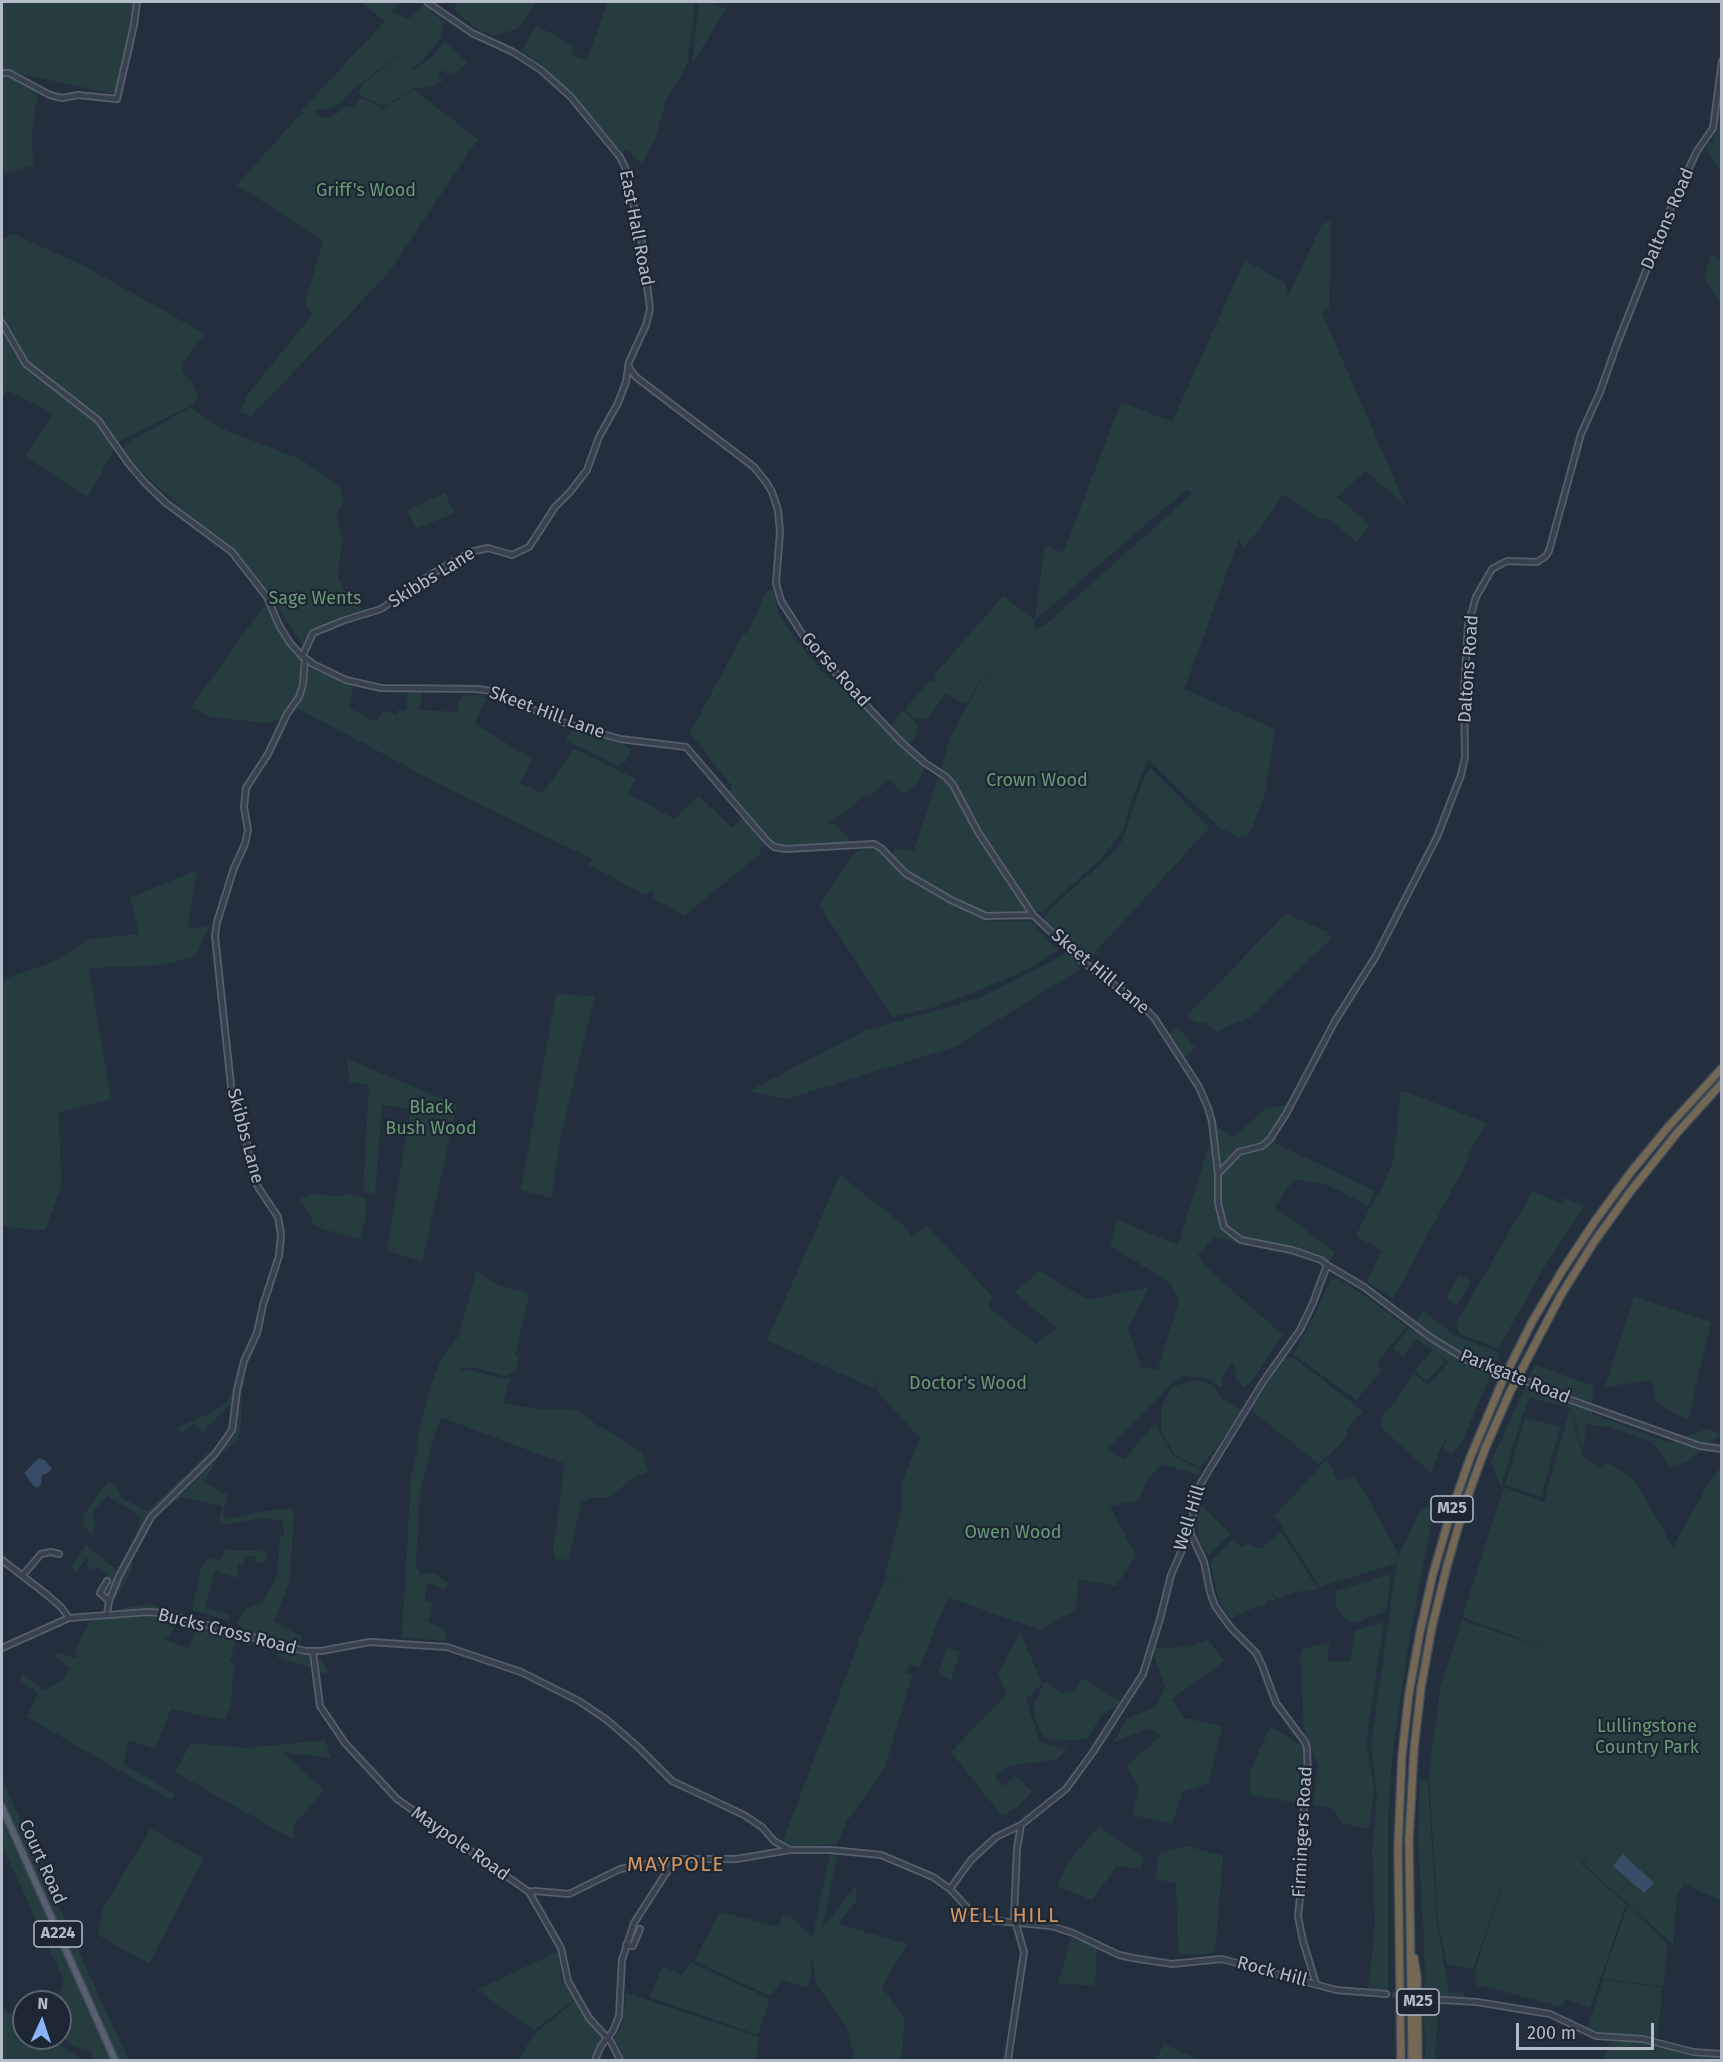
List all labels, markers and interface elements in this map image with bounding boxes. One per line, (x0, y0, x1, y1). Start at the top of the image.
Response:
street label: Daltons Road (1637, 165, 1699, 273)
street label: East Hall Road (614, 168, 658, 288)
park label: Griff's Wood (316, 180, 416, 202)
street label: Skibbs Lane (385, 543, 479, 613)
park label: Sage Wents (268, 588, 362, 610)
street label: Daltons Road (1454, 614, 1484, 724)
street label: Gorse Road (796, 628, 874, 712)
street label: Skeet Hill Lane (486, 682, 608, 744)
park label: Crown Wood (986, 770, 1088, 792)
street label: Skeet Hill Lane (1047, 925, 1153, 1019)
street label: Skibbs Lane (222, 1086, 268, 1186)
park label: Black Bush Wood (385, 1097, 477, 1140)
street label: Parkgate Road (1457, 1345, 1573, 1409)
park label: Doctor's Wood (909, 1373, 1027, 1395)
street label: Well Hill (1170, 1482, 1210, 1554)
road number: M25 (1431, 1496, 1473, 1522)
park label: Owen Wood (965, 1522, 1061, 1544)
street label: Bucks Cross Road (156, 1604, 298, 1660)
park label: Lullingstone Country Park (1595, 1716, 1699, 1758)
street label: Firmingers Road (1289, 1766, 1317, 1898)
street label: Maypole Road (407, 1802, 513, 1886)
street label: Court Road (14, 1816, 70, 1908)
district label: MAYPOLE (627, 1852, 725, 1878)
district label: WELL HILL (950, 1903, 1060, 1929)
road number: A224 (34, 1921, 82, 1947)
street label: Rock Hill (1235, 1952, 1309, 1992)
road number: M25 (1397, 1989, 1439, 2015)
north arrow (12, 1990, 72, 2050)
text: N (37, 1994, 49, 2013)
scale bar (1519, 2011, 1657, 2049)
text: 200 m (1527, 2022, 1576, 2044)

